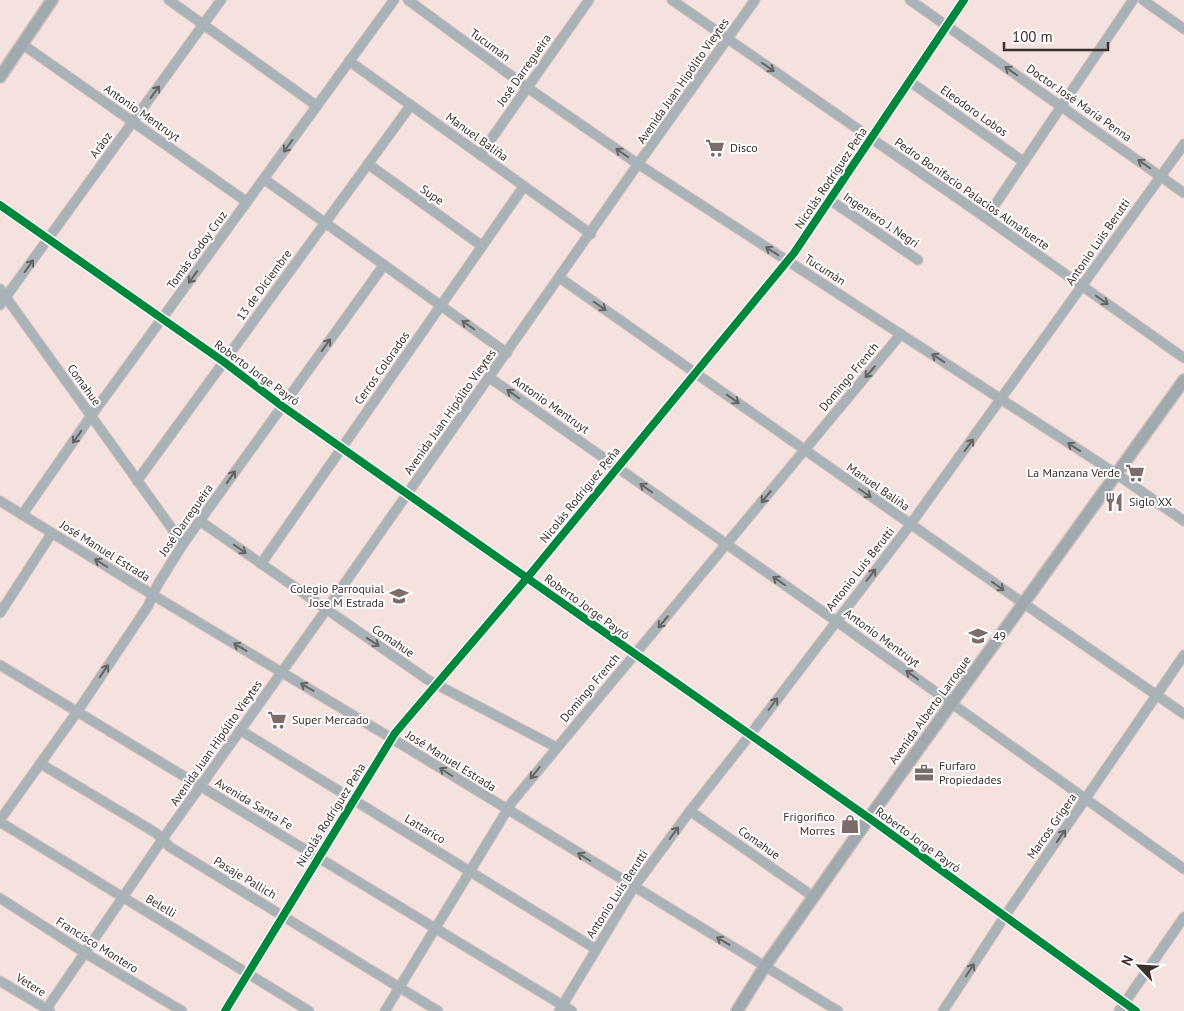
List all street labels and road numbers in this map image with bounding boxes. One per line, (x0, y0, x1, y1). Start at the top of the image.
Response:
street label: Avenida Juan Hipólito Vieytes (633, 15, 732, 146)
street label: Tucumán (467, 25, 513, 64)
street label: José Darregueira (493, 31, 554, 109)
street label: Doctor José María Penna (1024, 61, 1135, 145)
street label: Antonio Mentruyt (101, 81, 183, 144)
street label: Eleodoro Lobos (938, 82, 1011, 139)
street label: Manuel Baliña (443, 109, 511, 164)
street label: Nicolás Rodríguez Peña (791, 124, 870, 231)
street label: Aráoz (86, 129, 115, 161)
street label: Pedro Bonifacio Palacios Almafuerte (892, 134, 1053, 253)
street label: Supe (418, 181, 447, 208)
street label: Ingeniero J. Negri (840, 189, 922, 250)
street label: Antonio Luis Berutti (1062, 196, 1133, 288)
street label: Tomás Godoy Cruz (163, 208, 230, 292)
street label: 13 de Diciembre (233, 246, 294, 323)
street label: Tucumán (802, 251, 849, 288)
street label: Cerros Colorados (351, 328, 412, 407)
street label: Roberto Jorge Payró (212, 337, 303, 409)
street label: Domingo French (816, 339, 882, 414)
street label: Avenida Juan Hipólito Vieytes (400, 346, 499, 477)
street label: Comahue (64, 361, 104, 408)
street label: Antonio Mentruyt (510, 373, 592, 436)
street label: Nicolás Rodríguez Peña (536, 444, 623, 546)
street label: Manuel Baliña (844, 459, 913, 514)
street label: José Darregueira (155, 481, 216, 559)
street label: José Manuel Estrada (57, 516, 153, 584)
street label: Antonio Luis Berutti (822, 524, 897, 614)
street label: Roberto Jorge Payró (542, 571, 633, 643)
street label: Antonio Mentruyt (842, 605, 923, 670)
street label: Comahue (369, 621, 417, 660)
street label: Domingo French (557, 650, 623, 725)
street label: Avenida Alberto Larroque (885, 653, 974, 767)
street label: Avenida Juan Hipólito Vieytes (166, 677, 265, 808)
street label: José Manuel Estrada (403, 726, 499, 794)
street label: Nicolás Rodríguez Peña (293, 760, 369, 869)
street label: Avenida Santa Fe (213, 774, 296, 833)
street label: Marcos Grigera (1023, 790, 1080, 861)
street label: Roberto Jorge Payró (873, 804, 964, 876)
street label: Lattarico (402, 811, 448, 847)
street label: Comahue (735, 823, 783, 862)
street label: Antonio Luis Berutti (582, 847, 651, 941)
street label: Pasaje Pallich (211, 853, 279, 902)
street label: Belelli (143, 891, 179, 920)
street label: Francisco Montero (53, 913, 141, 976)
street label: Vetere (13, 969, 49, 999)

